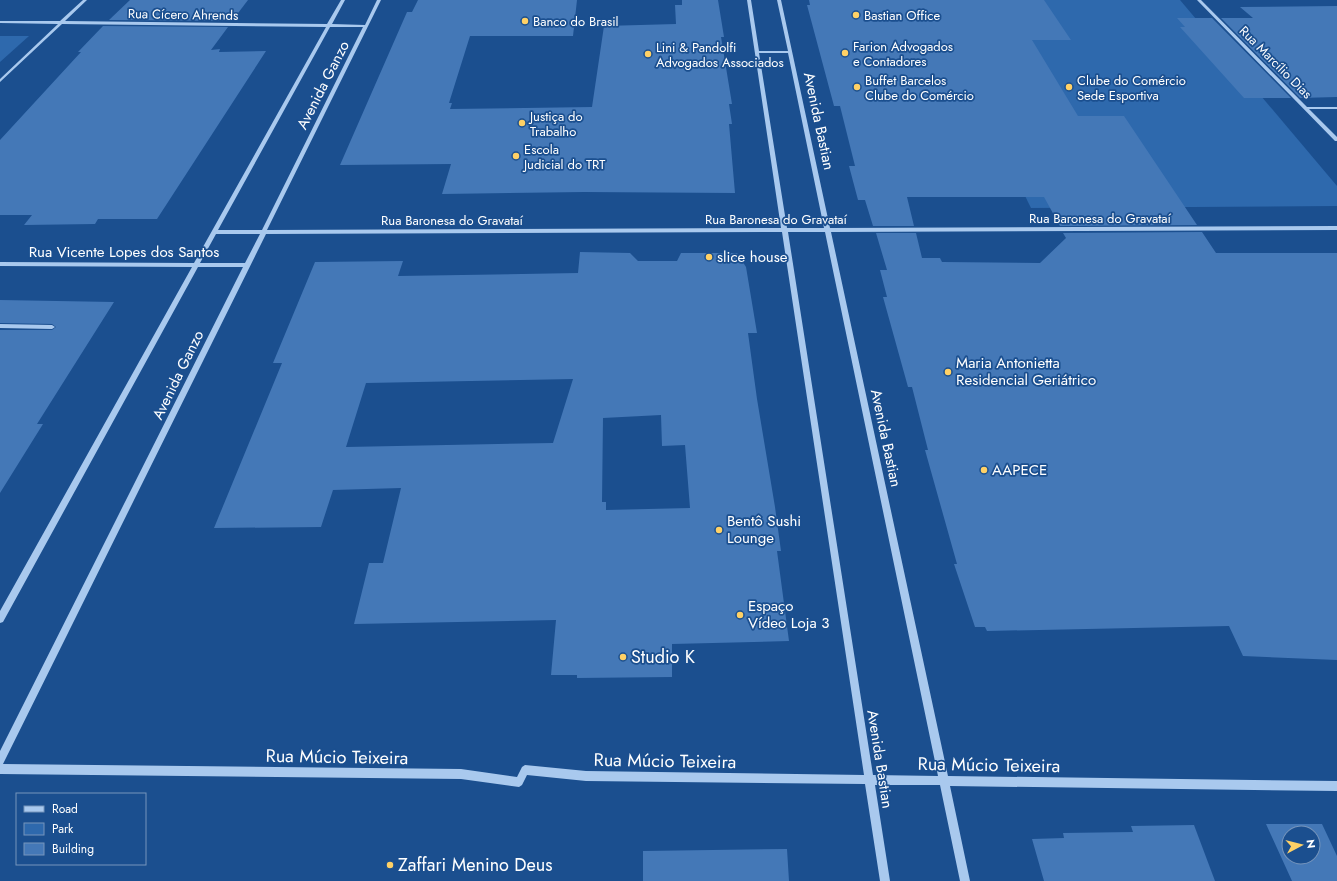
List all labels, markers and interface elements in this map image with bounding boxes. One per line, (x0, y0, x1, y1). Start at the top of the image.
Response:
street label: Rua Cícero Ahrends (128, 4, 238, 25)
place label: Bastian Office (864, 6, 941, 25)
marker: Bastian Office (851, 10, 861, 20)
place label: Banco do Brasil (533, 12, 619, 31)
marker: Banco do Brasil (520, 16, 530, 26)
street label: Rua Marcílio Dias (1235, 22, 1316, 103)
street label: Avenida Ganzo (291, 37, 355, 133)
place label: Farion Advogados e Contadores (853, 37, 953, 71)
place label: Lini & Pandolfi Advogados Associados (656, 38, 784, 72)
marker: Farion Advogados e Contadores (840, 48, 850, 58)
marker: Lini & Pandolfi Advogados Associados (643, 49, 653, 59)
street label: Avenida Bastian (798, 70, 840, 172)
place label: Buffet Barcelos Clube do Comércio (865, 71, 974, 105)
place label: Clube do Comércio Sede Esportiva (1077, 71, 1186, 105)
marker: Buffet Barcelos Clube do Comércio (852, 82, 862, 92)
marker: Clube do Comércio Sede Esportiva (1064, 82, 1074, 92)
place label: Justiça do Trabalho (528, 107, 583, 141)
marker: Justiça do Trabalho (517, 118, 527, 128)
place label: Escola Judicial do TRT (522, 140, 605, 174)
marker: Escola Judicial do TRT (511, 151, 521, 161)
street label: Rua Baronesa do Gravataí (1029, 209, 1172, 228)
street label: Rua Baronesa do Gravataí (705, 210, 848, 229)
street label: Rua Baronesa do Gravataí (381, 211, 524, 230)
street label: Rua Vicente Lopes dos Santos (29, 241, 219, 263)
place label: slice house (717, 246, 788, 268)
marker: slice house (704, 252, 714, 262)
street label: Avenida Ganzo (147, 327, 209, 423)
place label: Maria Antonietta Residencial Geriátrico (956, 352, 1096, 391)
marker: Maria Antonietta Residencial Geriátrico (943, 367, 953, 377)
street label: Avenida Bastian (865, 387, 907, 489)
place label: AAPECE (992, 459, 1047, 481)
marker: AAPECE (979, 465, 989, 475)
place label: Bentô Sushi Lounge (727, 510, 801, 549)
marker: Bentô Sushi Lounge (714, 525, 724, 535)
place label: Espaço Vídeo Loja 3 (748, 595, 829, 634)
marker: Espaço Vídeo Loja 3 (735, 610, 745, 620)
place label: Studio K (631, 644, 696, 670)
marker: Studio K (618, 652, 628, 662)
street label: Avenida Bastian (861, 708, 899, 810)
street label: Rua Múcio Teixeira (265, 743, 409, 771)
street label: Rua Múcio Teixeira (593, 747, 737, 775)
street label: Rua Múcio Teixeira (917, 751, 1061, 779)
legend (16, 793, 146, 865)
text: Road (52, 800, 78, 818)
text: Park (52, 820, 74, 838)
north arrow (1281, 825, 1321, 865)
text: N (1302, 838, 1319, 849)
text: Building (52, 840, 94, 858)
place label: Zaffari Menino Deus (398, 852, 553, 878)
marker: Zaffari Menino Deus (385, 860, 395, 870)

